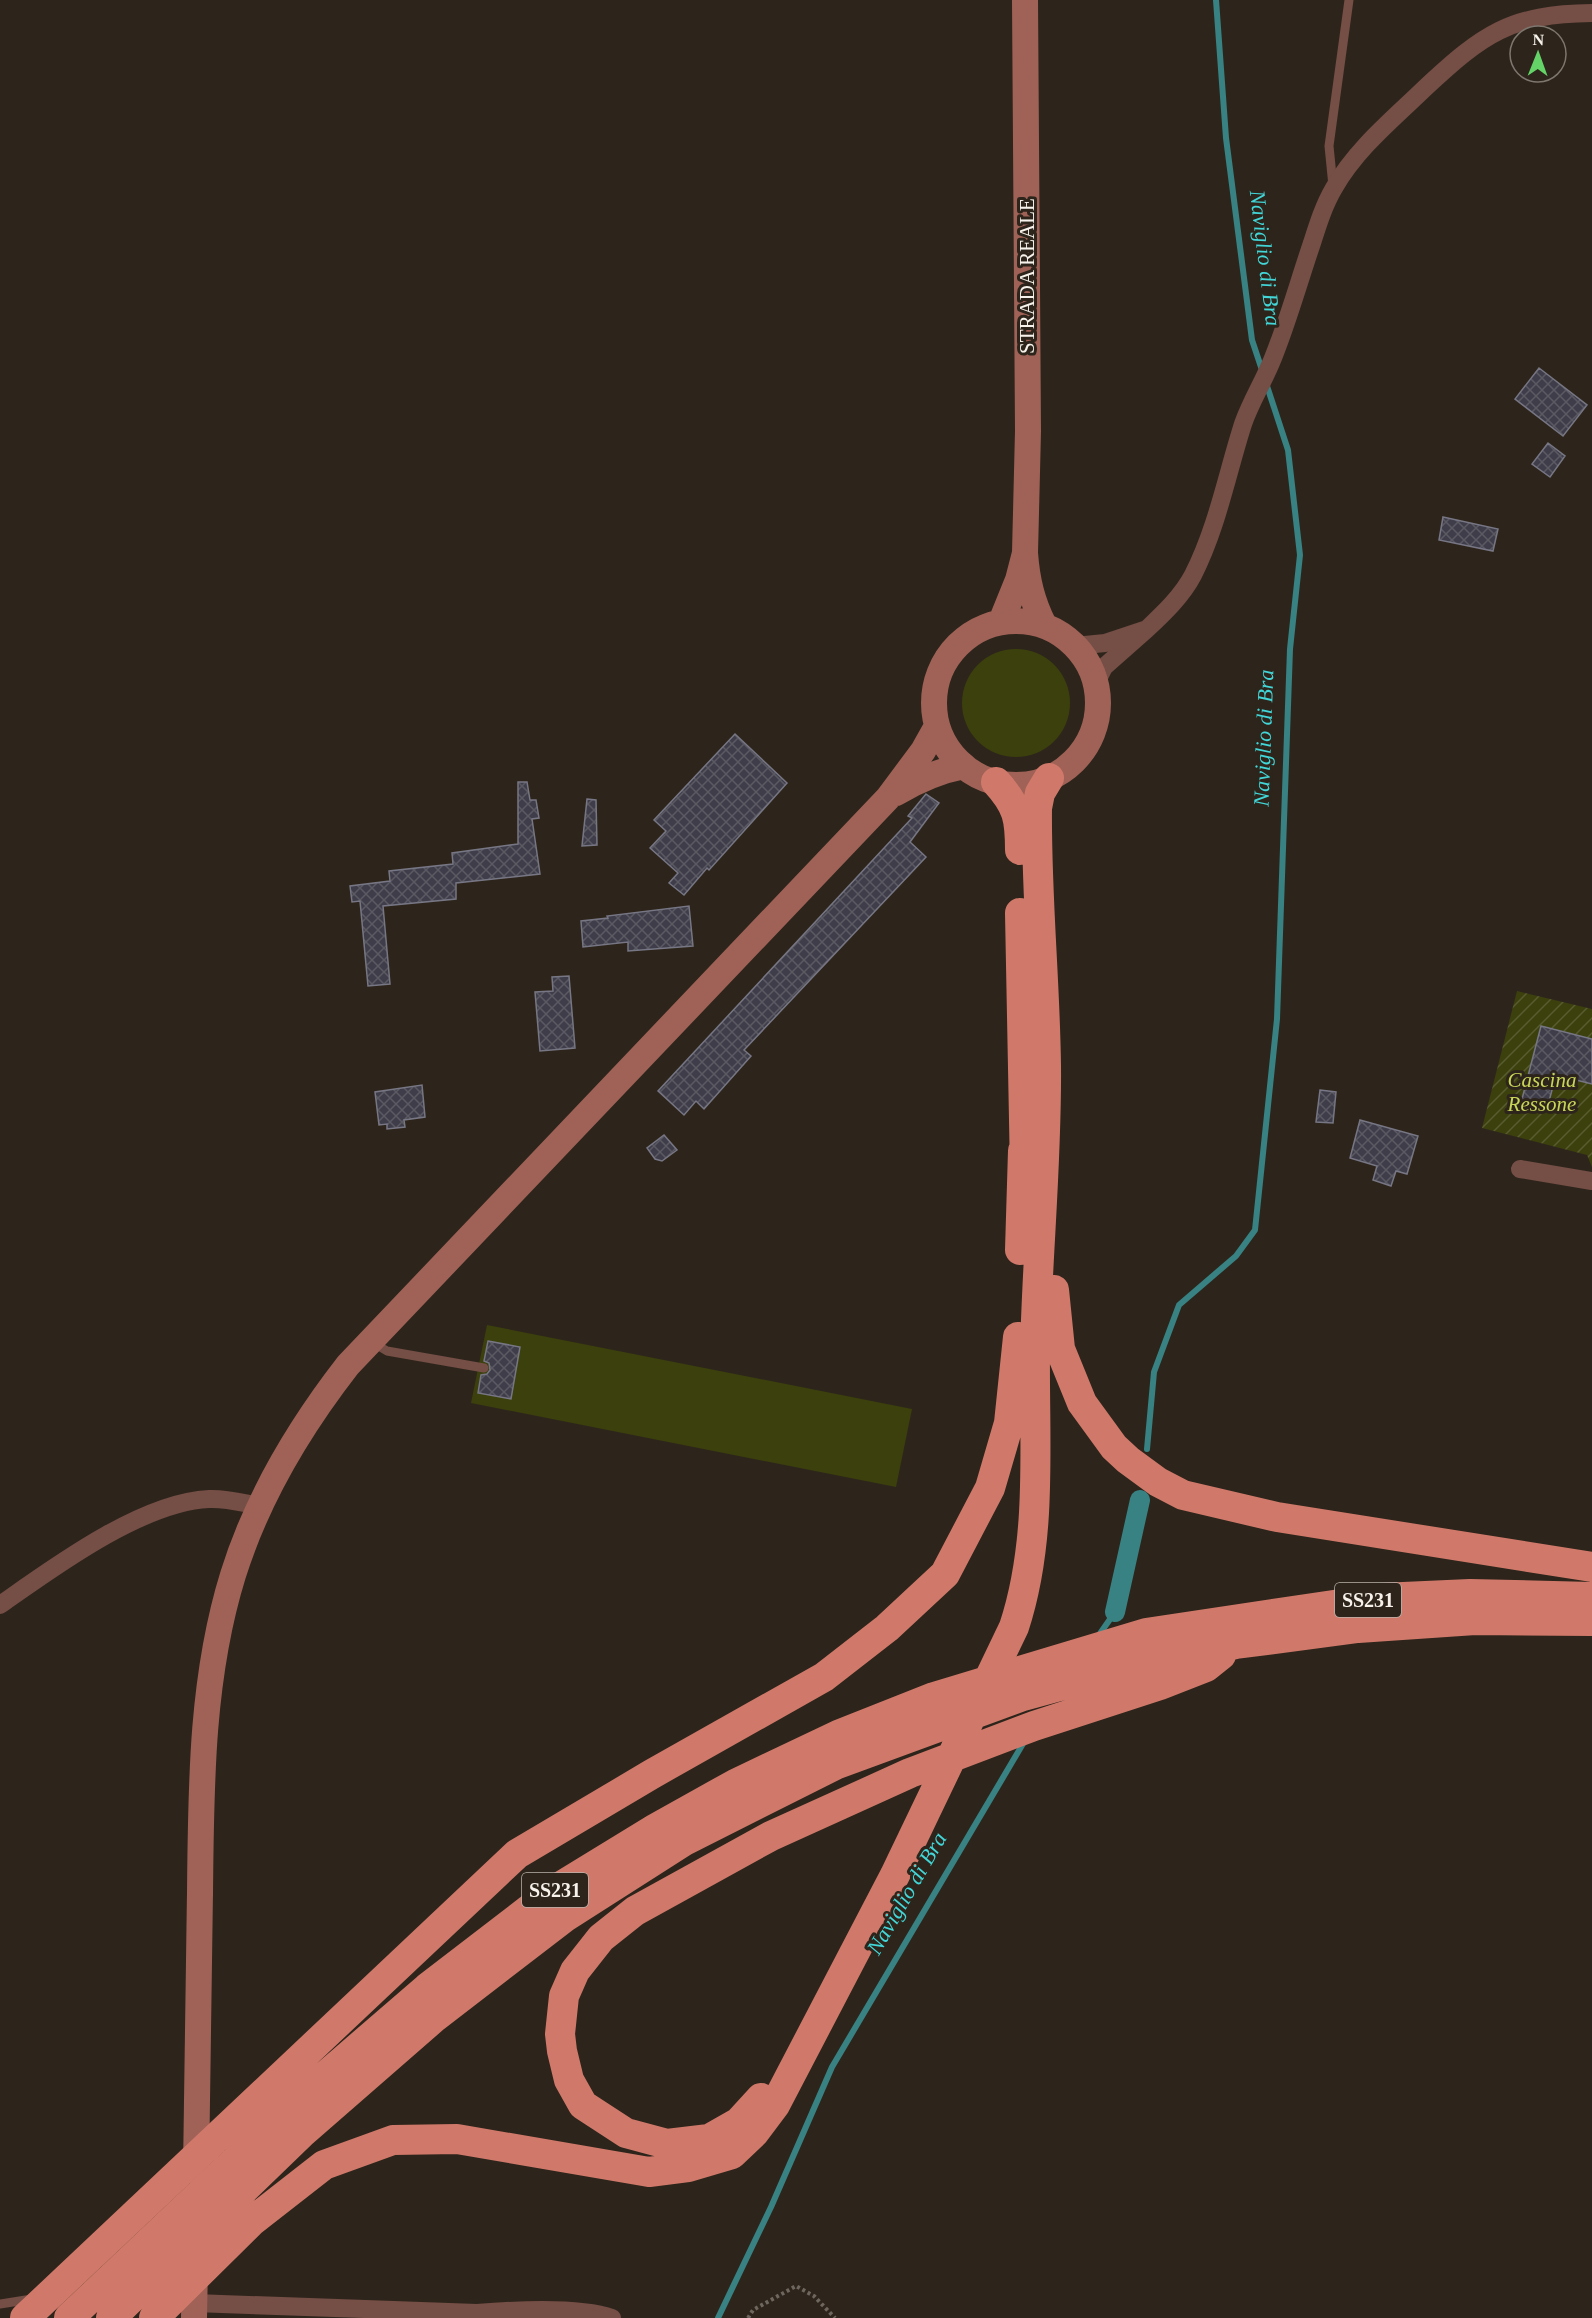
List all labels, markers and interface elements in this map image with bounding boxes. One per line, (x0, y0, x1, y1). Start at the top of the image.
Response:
north arrow (1508, 24, 1568, 84)
text: N (1532, 31, 1545, 48)
water label: Naviglio di Bra (1245, 188, 1286, 328)
street label: STRADA REALE (1015, 198, 1039, 354)
water label: Naviglio di Bra (1249, 669, 1278, 808)
park label: Cascina Ressone (1507, 1068, 1576, 1116)
road number: SS231 (1335, 1583, 1401, 1617)
water label: Naviglio di Bra (861, 1828, 951, 1960)
road number: SS231 (522, 1873, 588, 1907)

